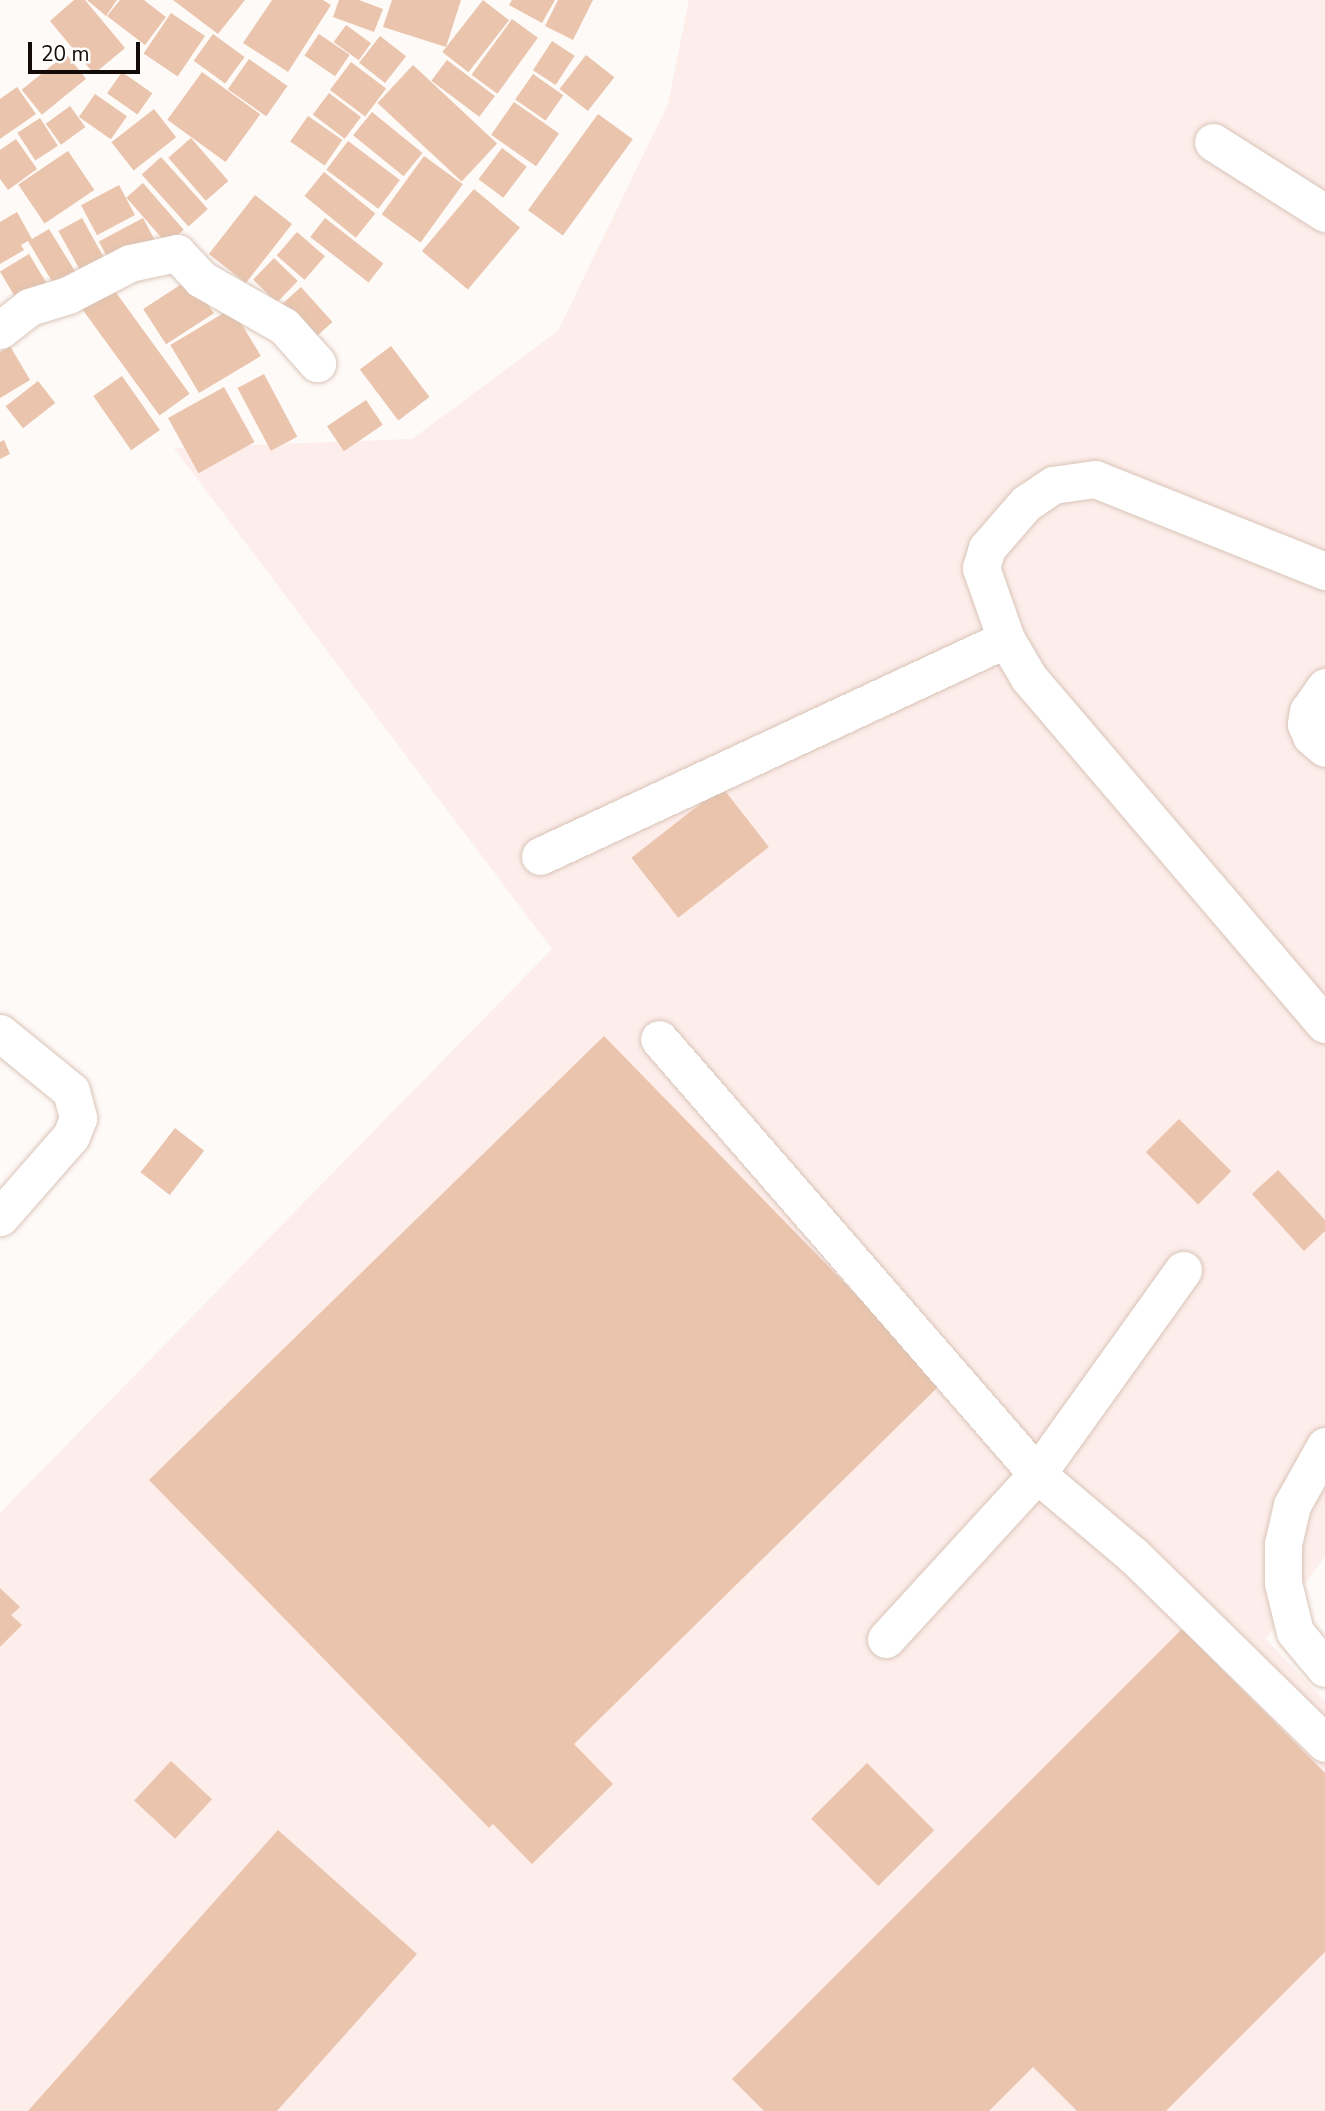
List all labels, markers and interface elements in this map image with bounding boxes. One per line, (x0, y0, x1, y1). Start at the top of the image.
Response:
scale bar (32, 28, 144, 72)
text: 20 m (41, 40, 90, 68)

